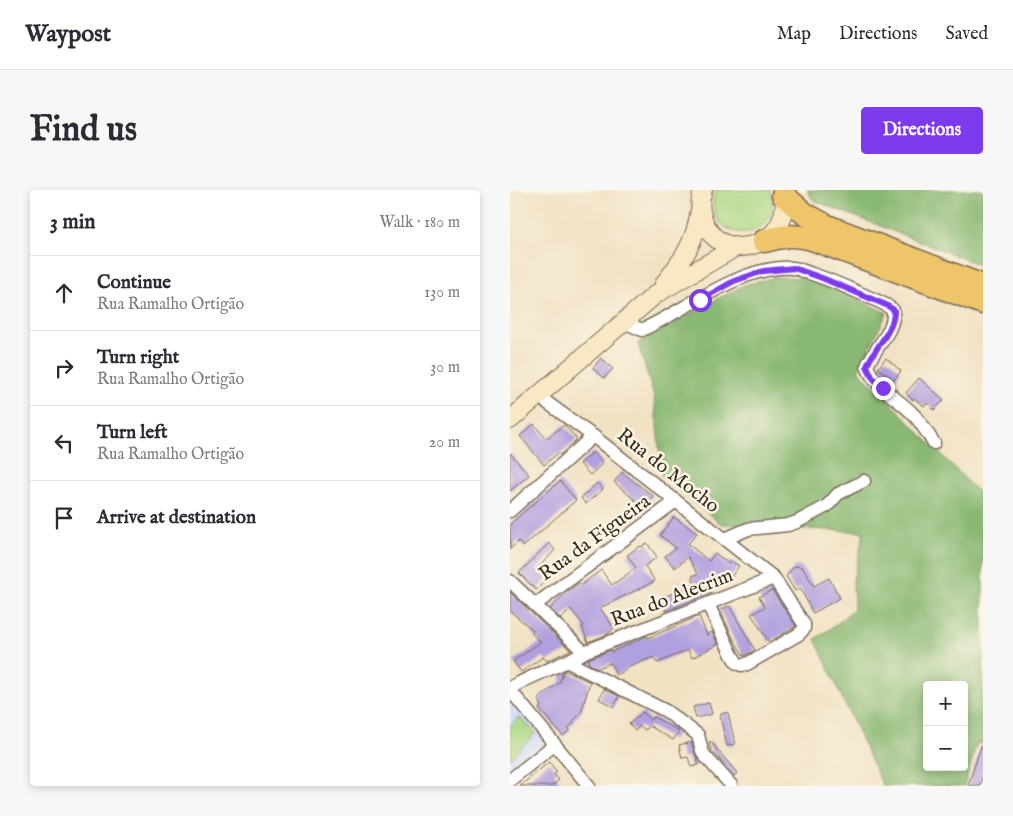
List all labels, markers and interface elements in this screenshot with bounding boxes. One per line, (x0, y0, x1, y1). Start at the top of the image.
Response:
text: Waypost (25, 19, 111, 50)
text: Map (777, 23, 811, 46)
text: Directions (839, 23, 917, 46)
text: Saved (945, 23, 988, 46)
button: Directions (861, 107, 983, 154)
text: Find us (30, 108, 137, 153)
text: 3 min (50, 209, 95, 236)
text: Walk · 180 m (379, 213, 460, 233)
text: Continue (97, 271, 171, 295)
icon: ahead (50, 279, 78, 307)
text: 130 m (424, 283, 460, 303)
route start (689, 289, 712, 312)
text: Rua Ramalho Ortigão (97, 295, 244, 315)
text: Turn right (97, 346, 179, 370)
icon: right (50, 354, 78, 382)
text: 30 m (430, 358, 460, 378)
text: Rua Ramalho Ortigão (97, 370, 244, 390)
route end (872, 377, 895, 400)
text: Turn left (97, 421, 168, 445)
street label: Rua do Mocho (612, 423, 725, 519)
icon: left (50, 429, 78, 457)
text: 20 m (429, 433, 460, 453)
text: Rua Ramalho Ortigão (97, 445, 244, 465)
street label: Rua da Figueira (534, 489, 656, 587)
icon: arrive (50, 504, 78, 532)
text: Arrive at destination (97, 506, 256, 530)
street label: Rua do Alecrim (607, 563, 737, 633)
map controls (923, 681, 968, 771)
button: + (923, 681, 968, 726)
button: − (923, 726, 968, 771)

